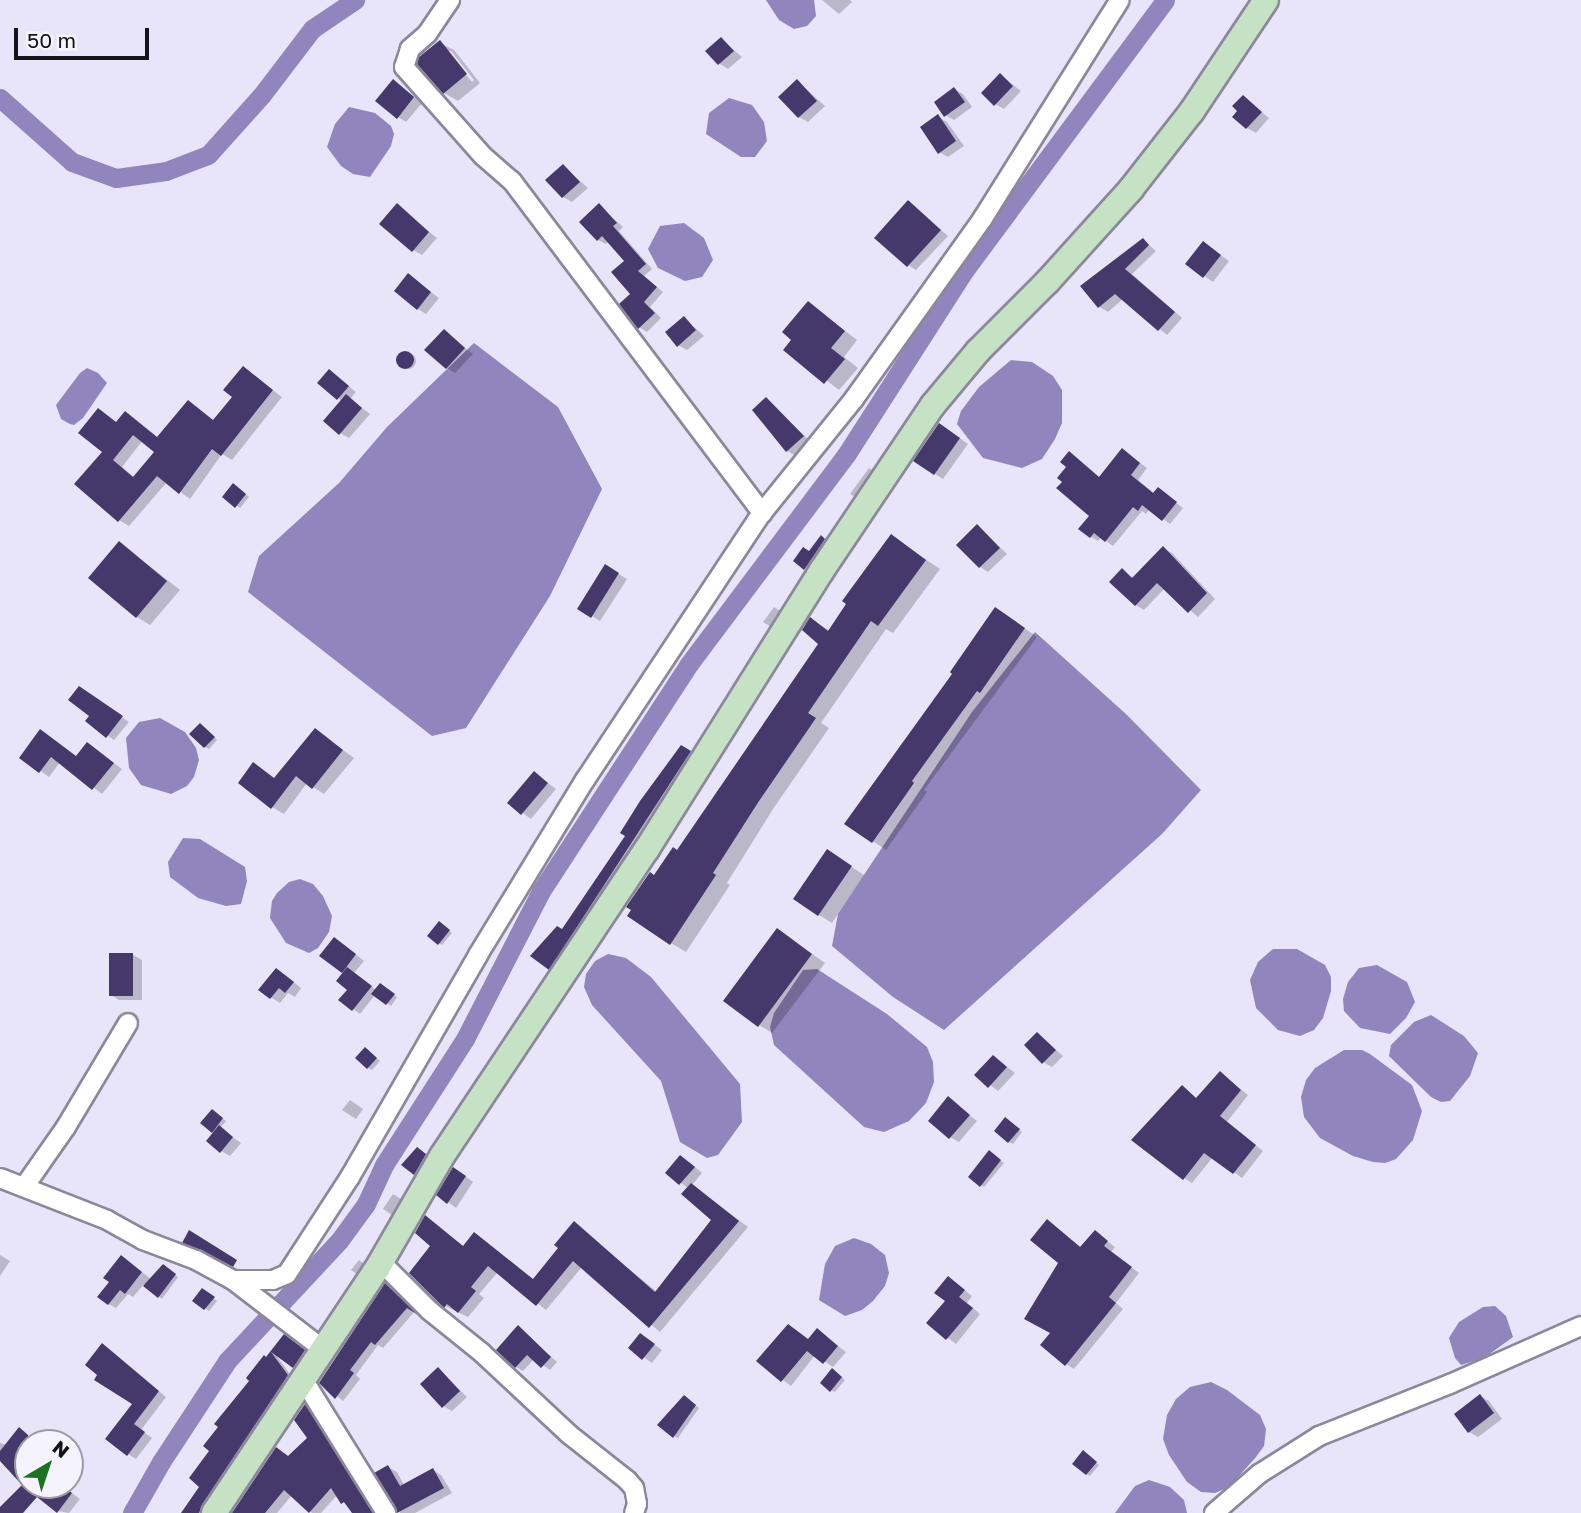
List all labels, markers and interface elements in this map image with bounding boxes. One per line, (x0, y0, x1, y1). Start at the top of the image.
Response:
scale bar (18, 14, 152, 58)
text: 50 m (27, 27, 76, 53)
north arrow (14, 1429, 84, 1499)
text: N (48, 1435, 74, 1462)

